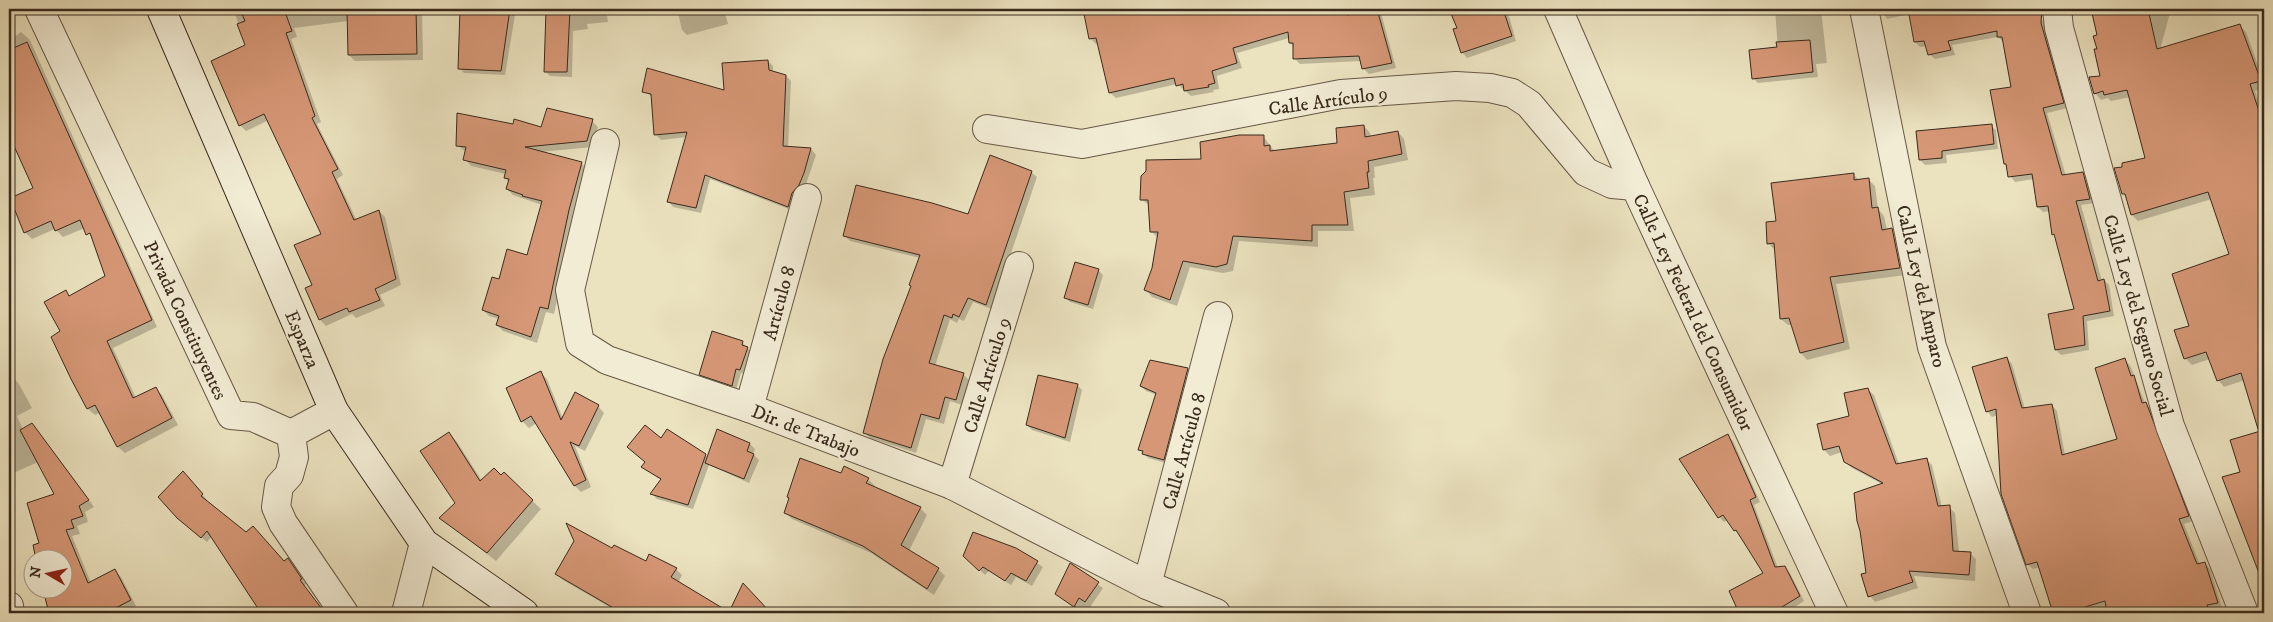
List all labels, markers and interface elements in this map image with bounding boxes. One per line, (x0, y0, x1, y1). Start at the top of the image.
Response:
street label: Calle Artículo 9 (1267, 82, 1389, 121)
street label: Calle Ley Federal del Consumidor (1627, 190, 1758, 435)
street label: Calle Ley del Amparo (1891, 203, 1950, 370)
street label: Calle Ley del Seguro Social (2098, 212, 2177, 419)
street label: Privada Constituyentes (138, 238, 231, 404)
street label: Artículo 8 (759, 264, 800, 343)
street label: Esparza (279, 307, 324, 372)
street label: Calle Artículo 9 (959, 315, 1016, 436)
street label: Calle Artículo 8 (1158, 390, 1211, 512)
street label: Dir. de Trabajo (748, 400, 863, 463)
north arrow (22, 550, 72, 600)
text: N (26, 565, 46, 579)

